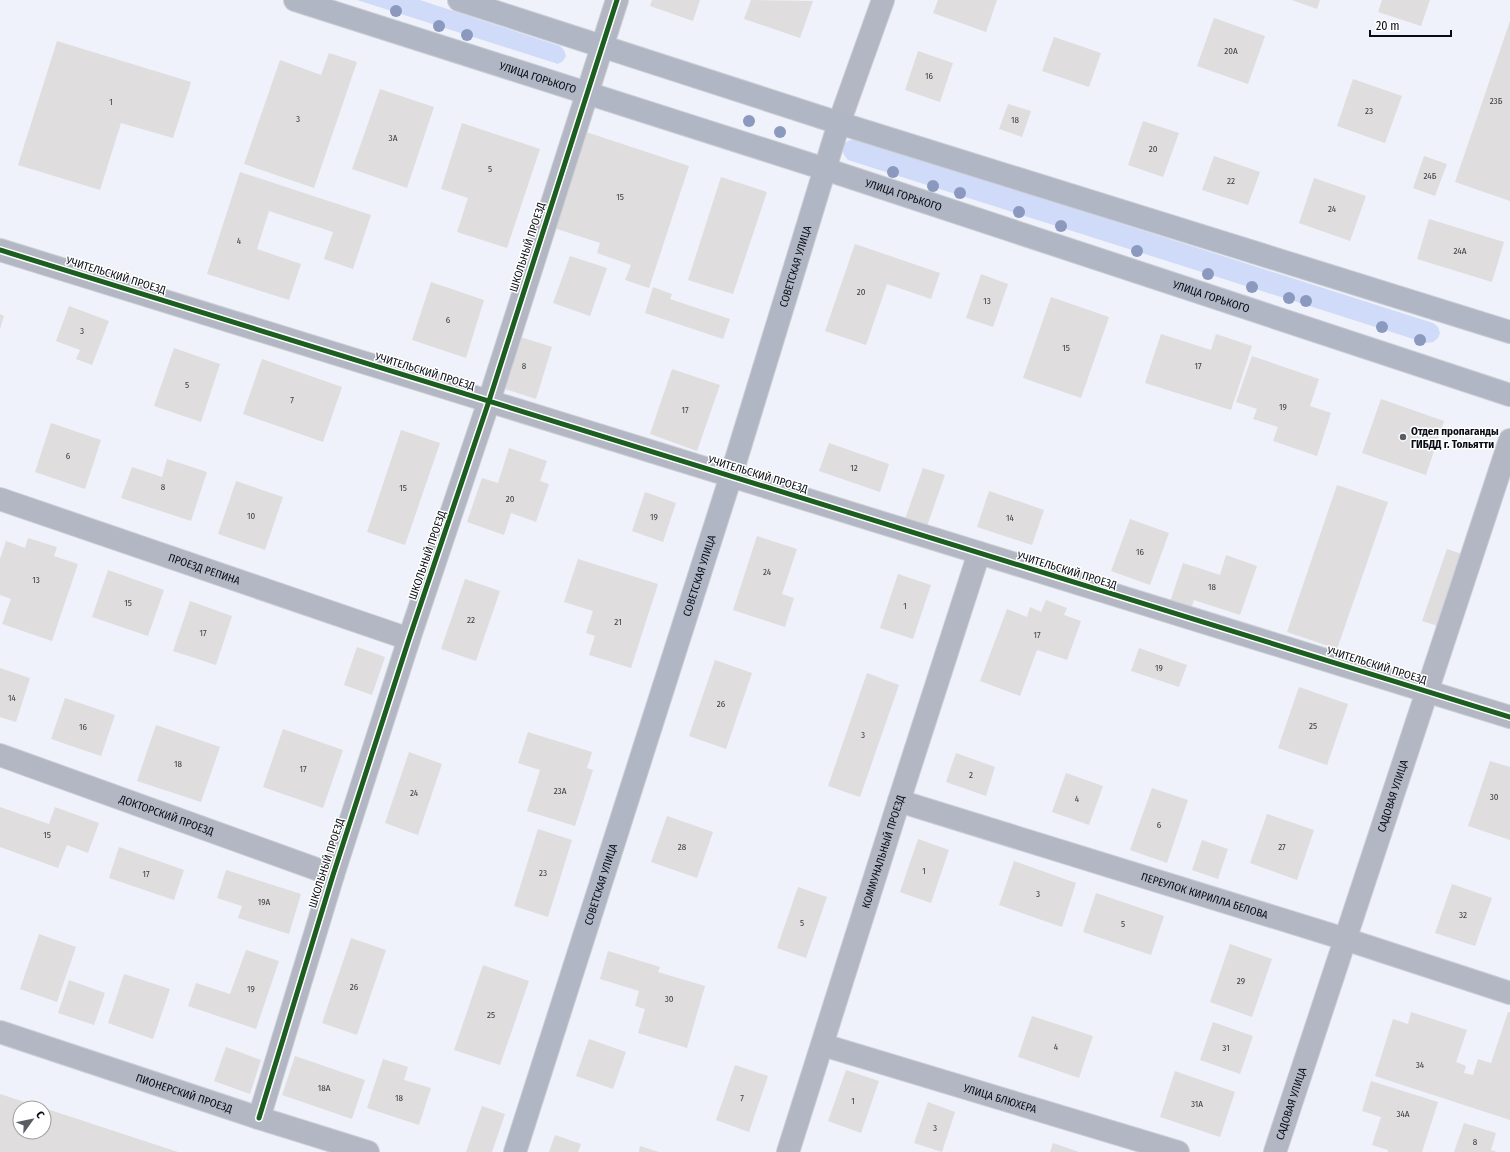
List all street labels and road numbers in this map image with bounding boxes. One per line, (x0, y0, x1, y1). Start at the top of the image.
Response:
street label: УЛИЦА ГОРЬКОГО (497, 59, 578, 96)
street label: УЛИЦА ГОРЬКОГО (862, 176, 944, 214)
street label: ШКОЛЬНЫЙ ПРОЕЗД (507, 201, 548, 294)
street label: СОВЕТСКАЯ УЛИЦА (777, 224, 814, 309)
street label: УЧИТЕЛЬСКИЙ ПРОЕЗД (63, 254, 167, 297)
street label: УЛИЦА ГОРЬКОГО (1170, 278, 1251, 316)
street label: УЧИТЕЛЬСКИЙ ПРОЕЗД (372, 350, 476, 393)
street label: УЧИТЕЛЬСКИЙ ПРОЕЗД (705, 453, 809, 496)
street label: ШКОЛЬНЫЙ ПРОЕЗД (406, 509, 449, 601)
street label: СОВЕТСКАЯ УЛИЦА (681, 533, 719, 618)
street label: УЧИТЕЛЬСКИЙ ПРОЕЗД (1014, 549, 1118, 592)
street label: ПРОЕЗД РЕПИНА (167, 551, 242, 588)
street label: УЧИТЕЛЬСКИЙ ПРОЕЗД (1324, 644, 1428, 687)
street label: САДОВАЯ УЛИЦА (1375, 758, 1411, 834)
street label: ДОКТОРСКИЙ ПРОЕЗД (116, 792, 215, 838)
street label: КОММУНАЛЬНЫЙ ПРОЕЗД (859, 794, 907, 910)
street label: ШКОЛЬНЫЙ ПРОЕЗД (306, 817, 347, 910)
street label: СОВЕТСКАЯ УЛИЦА (582, 842, 620, 927)
street label: ПЕРЕУЛОК КИРИЛЛА БЕЛОВА (1139, 870, 1270, 922)
street label: САДОВАЯ УЛИЦА (1273, 1066, 1310, 1142)
street label: ПИОНЕРСКИЙ ПРОЕЗД (134, 1072, 234, 1116)
street label: УЛИЦА БЛЮХЕРА (961, 1081, 1038, 1116)

